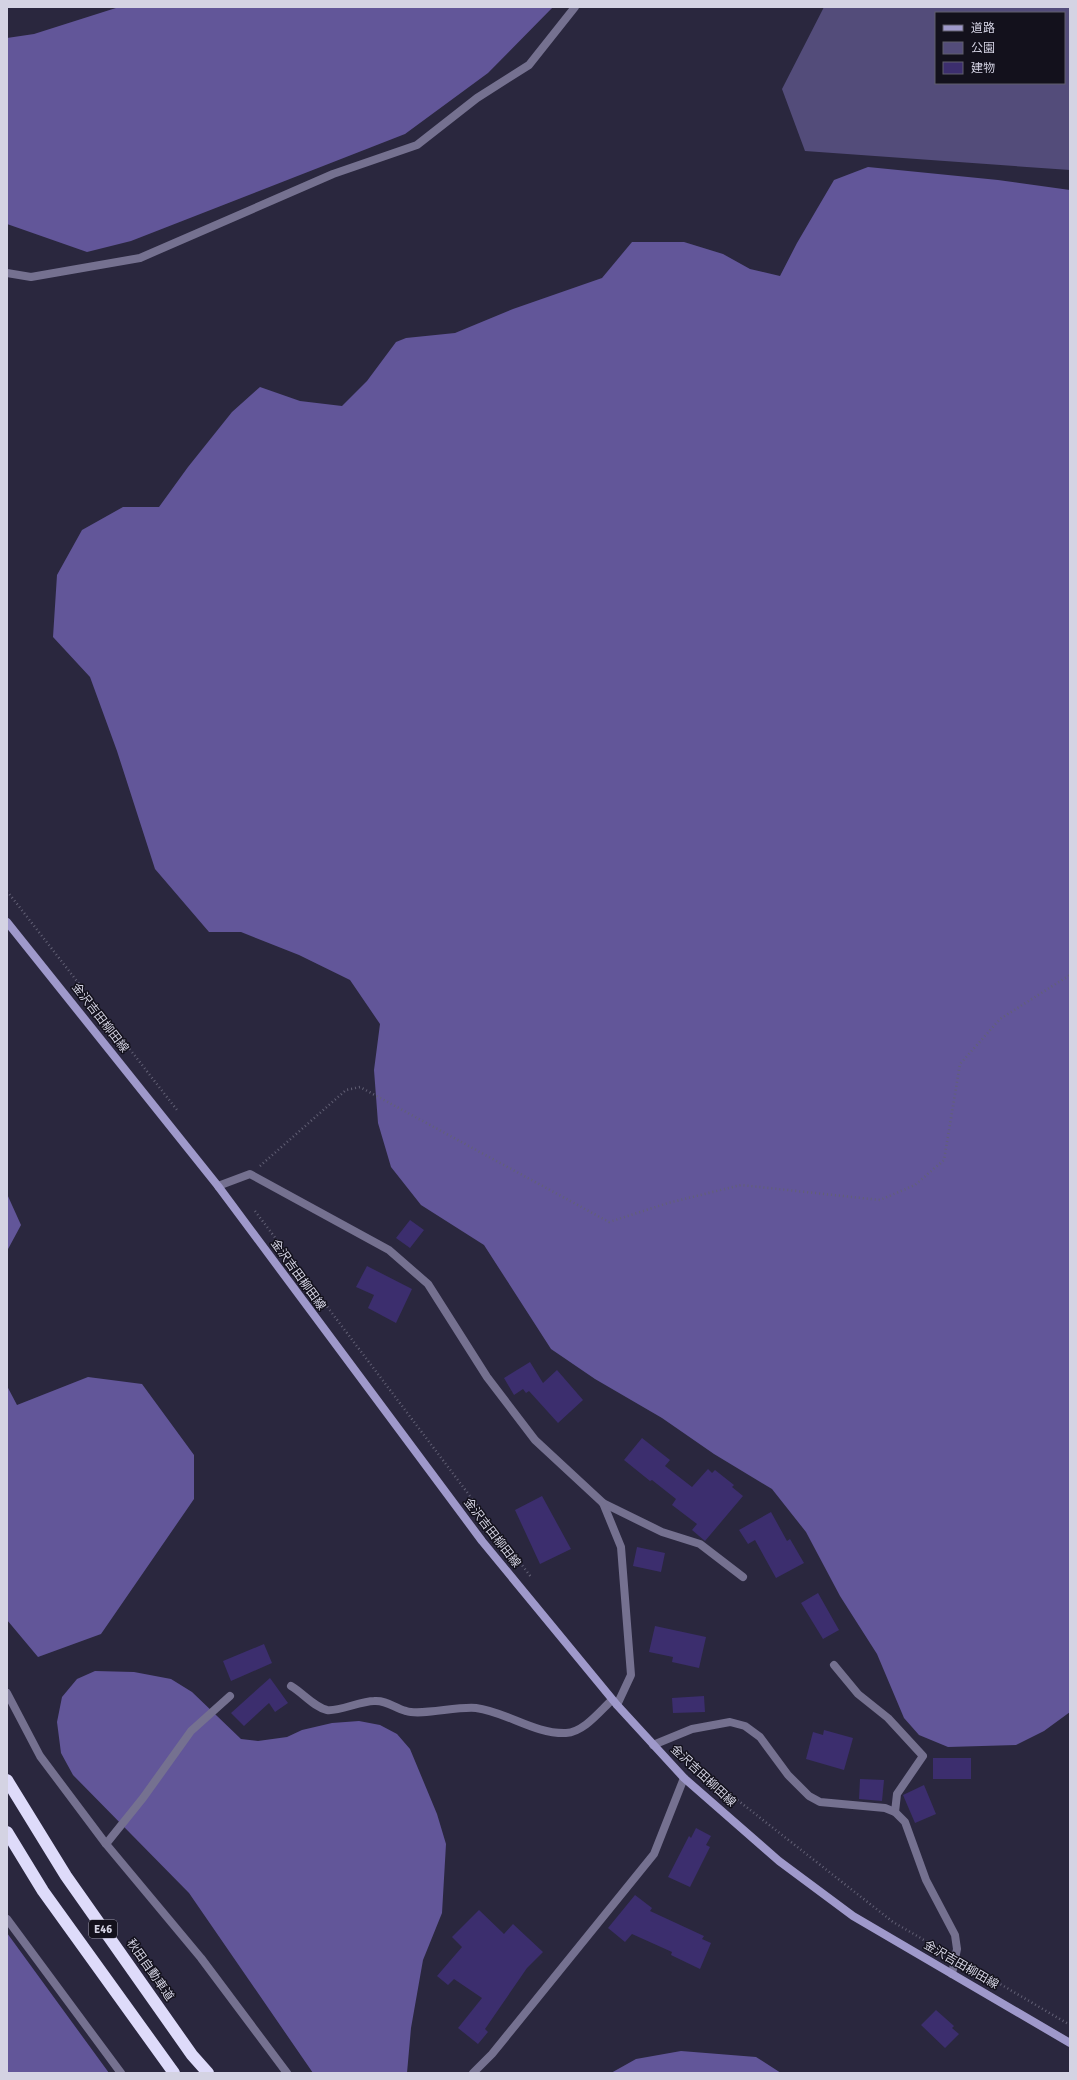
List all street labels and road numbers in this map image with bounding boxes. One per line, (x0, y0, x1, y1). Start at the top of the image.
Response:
street label: 金沢吉田柳田線 (68, 980, 132, 1056)
street label: 金沢吉田柳田線 (267, 1237, 329, 1313)
street label: 金沢吉田柳田線 (460, 1495, 524, 1571)
street label: 金沢吉田柳田線 (667, 1742, 739, 1810)
road number: E46 (89, 1920, 117, 1938)
street label: 秋田自動車道 (123, 1936, 177, 2004)
street label: 金沢吉田柳田線 (921, 1938, 1001, 1992)

